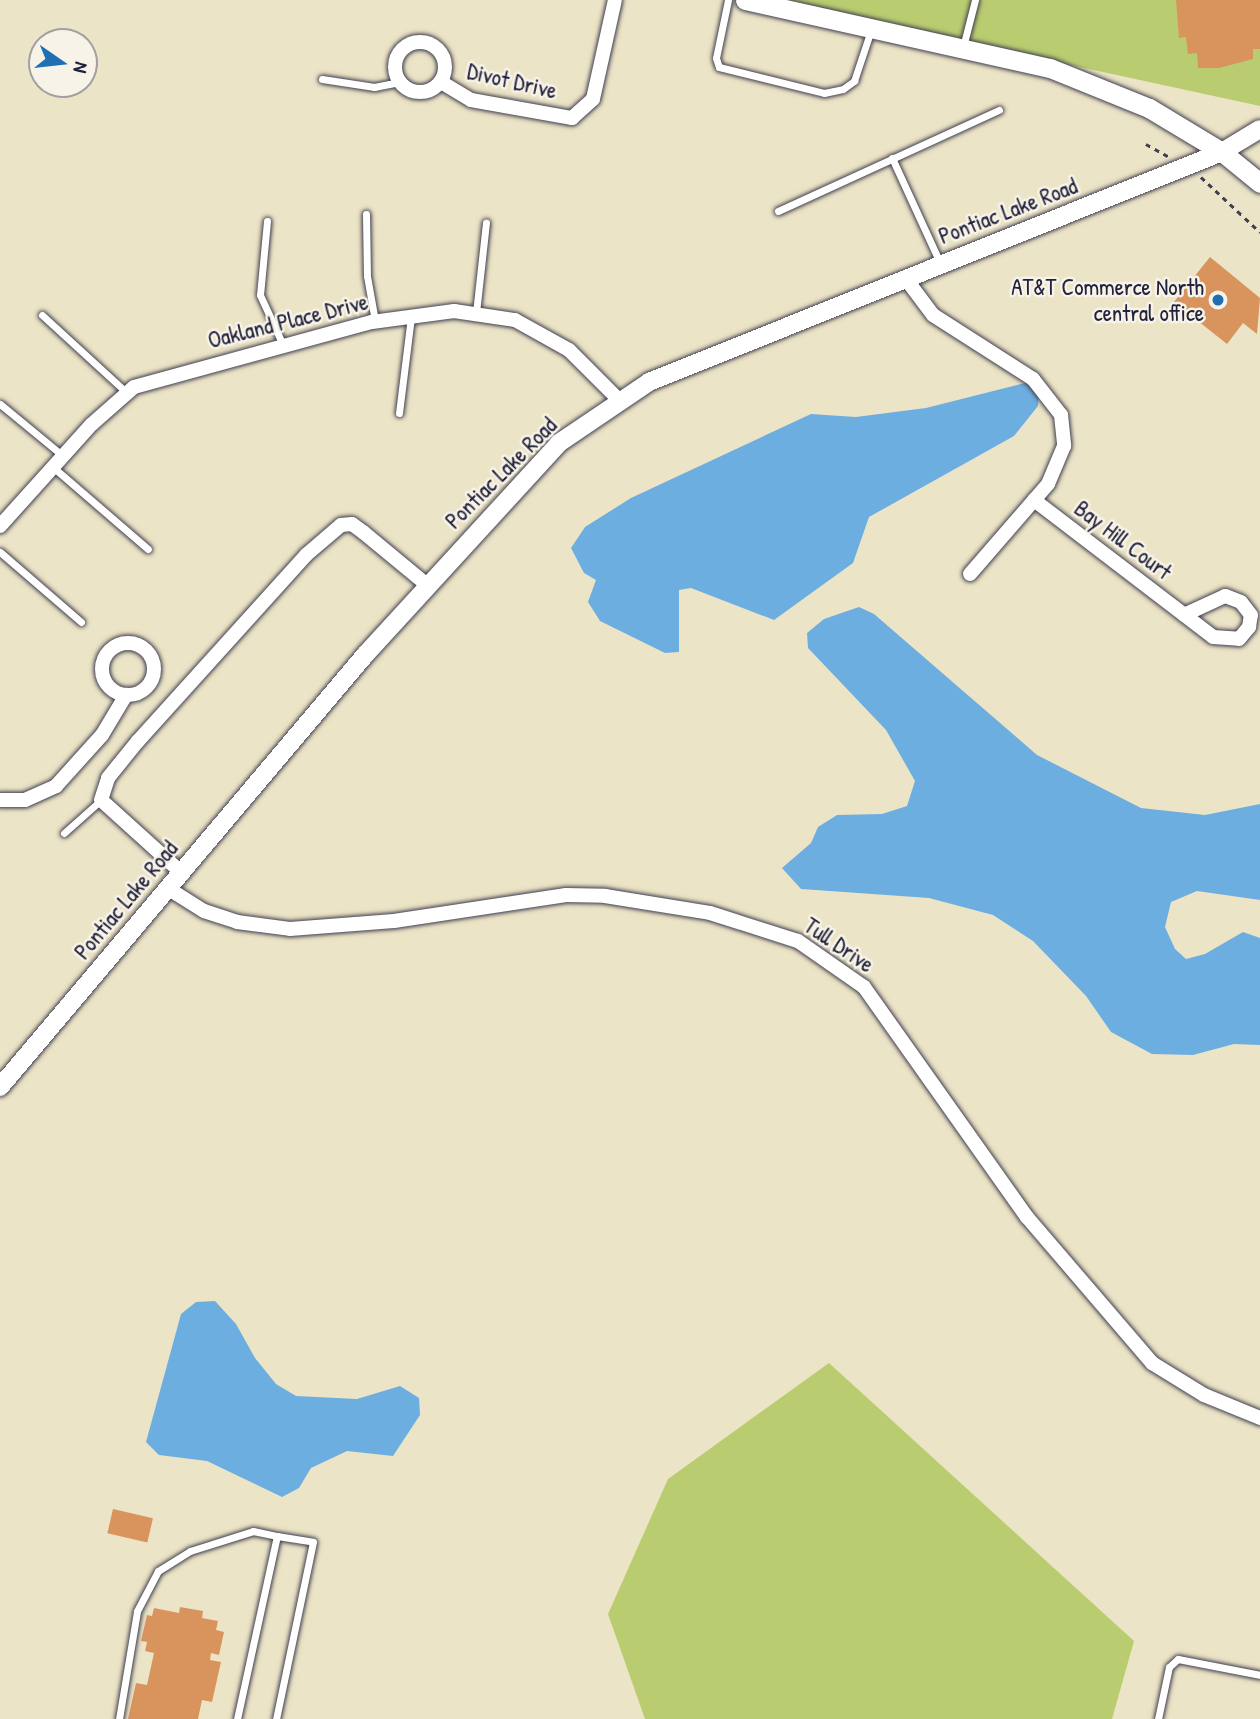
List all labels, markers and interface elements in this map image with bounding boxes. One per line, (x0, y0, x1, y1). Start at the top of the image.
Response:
north arrow (28, 28, 98, 98)
street label: Divot Drive (465, 57, 559, 105)
text: N (68, 60, 95, 76)
street label: Pontiac Lake Road (935, 172, 1081, 250)
place label: AT&T Commerce North central office (1011, 273, 1204, 327)
street label: Oakland Place Drive (205, 288, 371, 354)
marker: AT&T Commerce North central office (1210, 292, 1226, 308)
street label: Pontiac Lake Road (440, 412, 562, 534)
street label: Bay Hill Court (1069, 494, 1177, 586)
street label: Pontiac Lake Road (68, 835, 184, 965)
street label: Tull Drive (799, 912, 879, 978)

